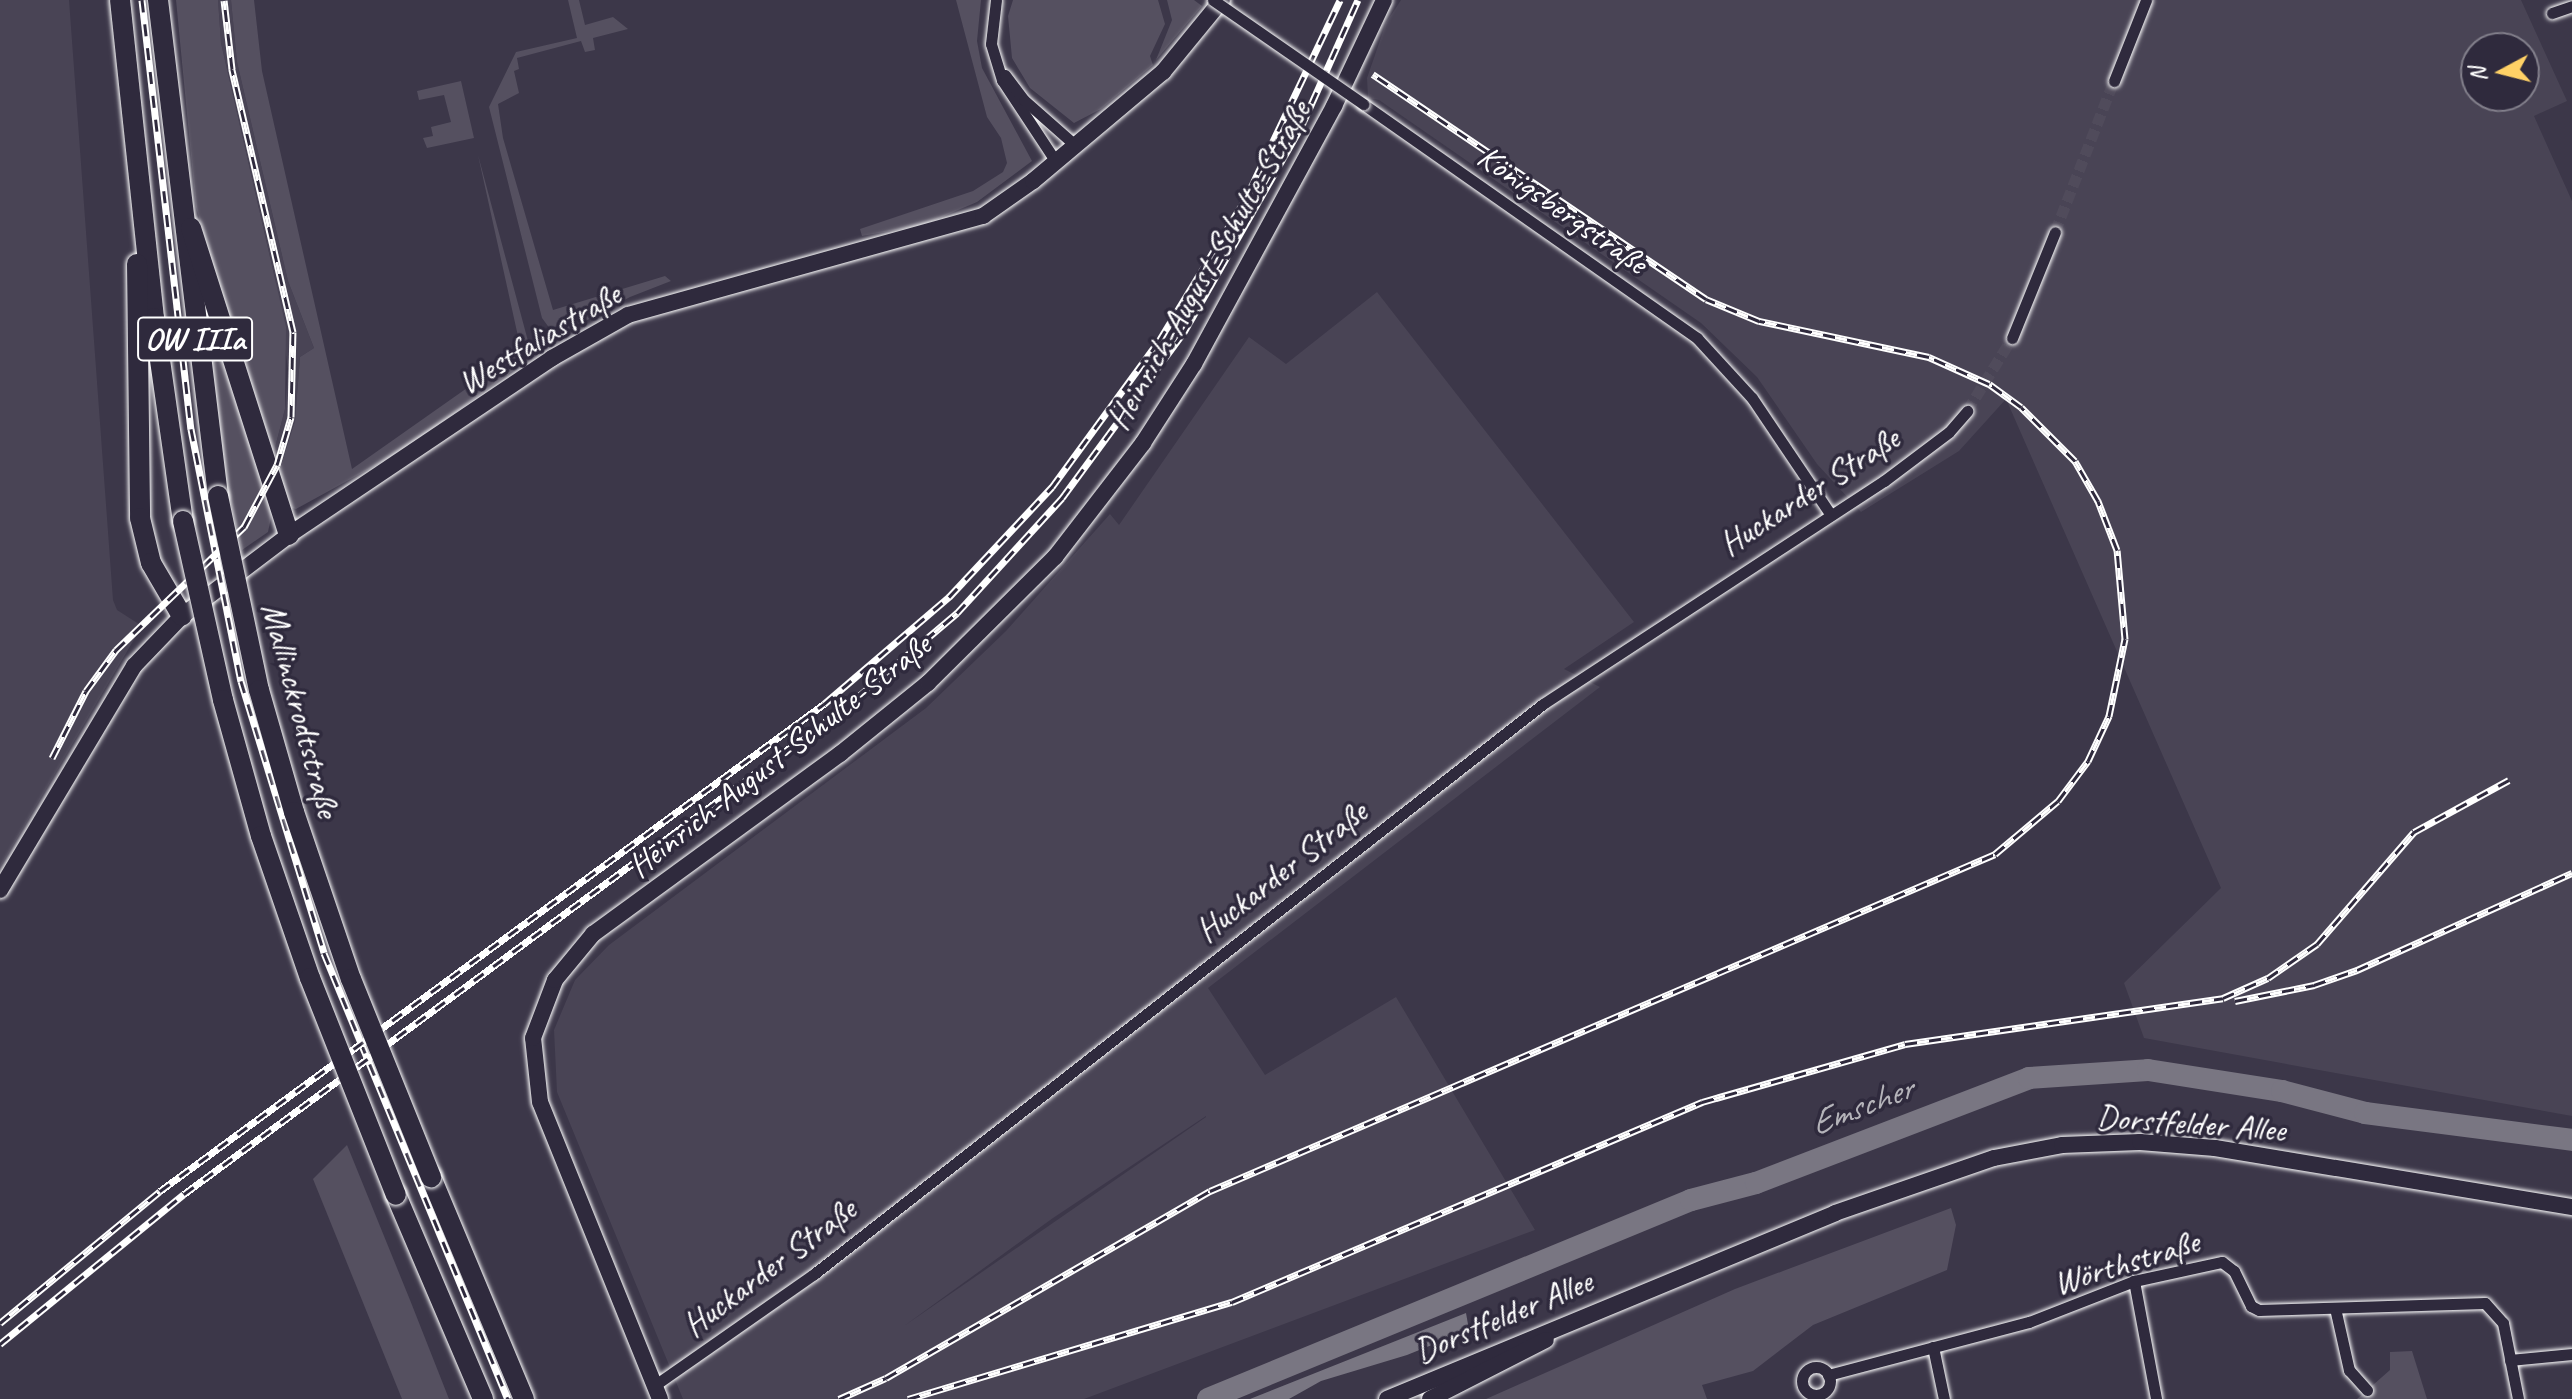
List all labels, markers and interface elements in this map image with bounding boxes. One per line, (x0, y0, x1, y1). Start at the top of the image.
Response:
north arrow (2460, 32, 2540, 112)
text: N (2463, 66, 2493, 83)
street label: Heinrich-August-Schulte-Straße (1097, 93, 1319, 437)
street label: Königsbergstraße (1470, 136, 1656, 282)
street label: Westfaliastraße (450, 274, 628, 402)
road number: OW IIIa (135, 311, 255, 367)
street label: Huckarder Straße (1711, 417, 1907, 565)
street label: Mallinckrodtstraße (253, 598, 349, 822)
street label: Heinrich-August-Schulte-Straße (619, 624, 939, 886)
street label: Huckarder Straße (1187, 791, 1375, 951)
water label: Emscher (1804, 1067, 1918, 1145)
street label: Dorstfelder Allee (2095, 1096, 2287, 1150)
street label: Huckarder Straße (674, 1188, 864, 1346)
street label: Wörthstraße (2048, 1221, 2204, 1303)
street label: Dorstfelder Allee (1408, 1260, 1598, 1372)

